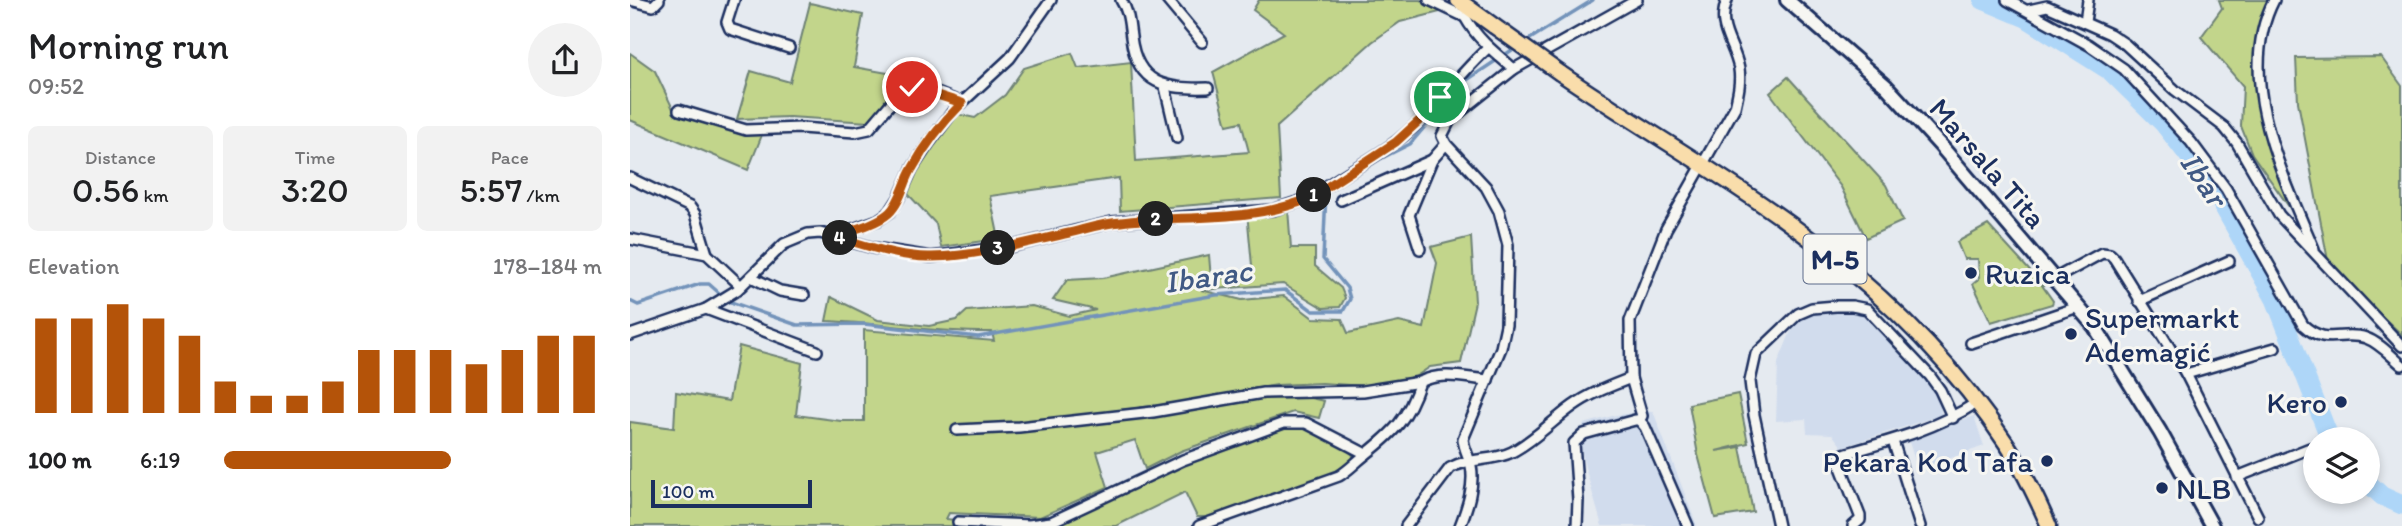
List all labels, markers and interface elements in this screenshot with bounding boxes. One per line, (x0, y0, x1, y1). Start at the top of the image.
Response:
text: Morning run (28, 23, 229, 69)
button: share (528, 23, 602, 97)
pin (882, 57, 942, 117)
pin (1410, 67, 1470, 127)
icon: check (893, 68, 931, 106)
text: 09:52 (28, 72, 84, 100)
icon: arrive (1421, 78, 1459, 116)
street label: Marsala Tita (1921, 90, 2055, 236)
water label: Ibar (2172, 145, 2237, 216)
text: Distance (85, 146, 156, 169)
text: Time (295, 146, 335, 169)
text: Pace (491, 146, 529, 169)
text: 0.56 (72, 169, 139, 211)
text: 3:20 (281, 169, 349, 211)
text: 5:57 (460, 169, 522, 211)
pin: 1 (1296, 178, 1332, 212)
text: 1 (1309, 183, 1318, 206)
text: km (139, 184, 169, 207)
text: /km (522, 184, 560, 207)
pin: 2 (1138, 202, 1174, 236)
text: 2 (1151, 207, 1161, 230)
pin: 4 (822, 220, 858, 256)
text: 4 (834, 226, 845, 249)
pin: 3 (980, 230, 1016, 266)
road number: M-5 (1804, 234, 1866, 284)
text: 3 (992, 236, 1003, 259)
water label: Ibarac (1162, 251, 1256, 301)
text: Elevation (28, 252, 119, 280)
text: 178–184 m (493, 252, 602, 280)
place label: Ruzica (1985, 255, 2071, 292)
marker: Ruzica (1963, 265, 1979, 281)
place label: Supermarkt Ademagić (2085, 299, 2239, 370)
marker: Supermarkt Ademagić (2063, 326, 2079, 342)
place label: Kero (2267, 384, 2327, 421)
marker: Kero (2333, 394, 2349, 410)
map controls (2303, 427, 2380, 504)
button: layers (2303, 427, 2380, 504)
place label: Pekara Kod Tafa (1823, 443, 2033, 480)
text: 100 m (28, 446, 92, 474)
text: 6:19 (140, 446, 181, 474)
marker: Pekara Kod Tafa (2039, 453, 2055, 469)
place label: NLB (2176, 470, 2231, 507)
scale bar (651, 477, 812, 509)
text: 100 m (662, 480, 714, 503)
marker: NLB (2154, 480, 2170, 496)

